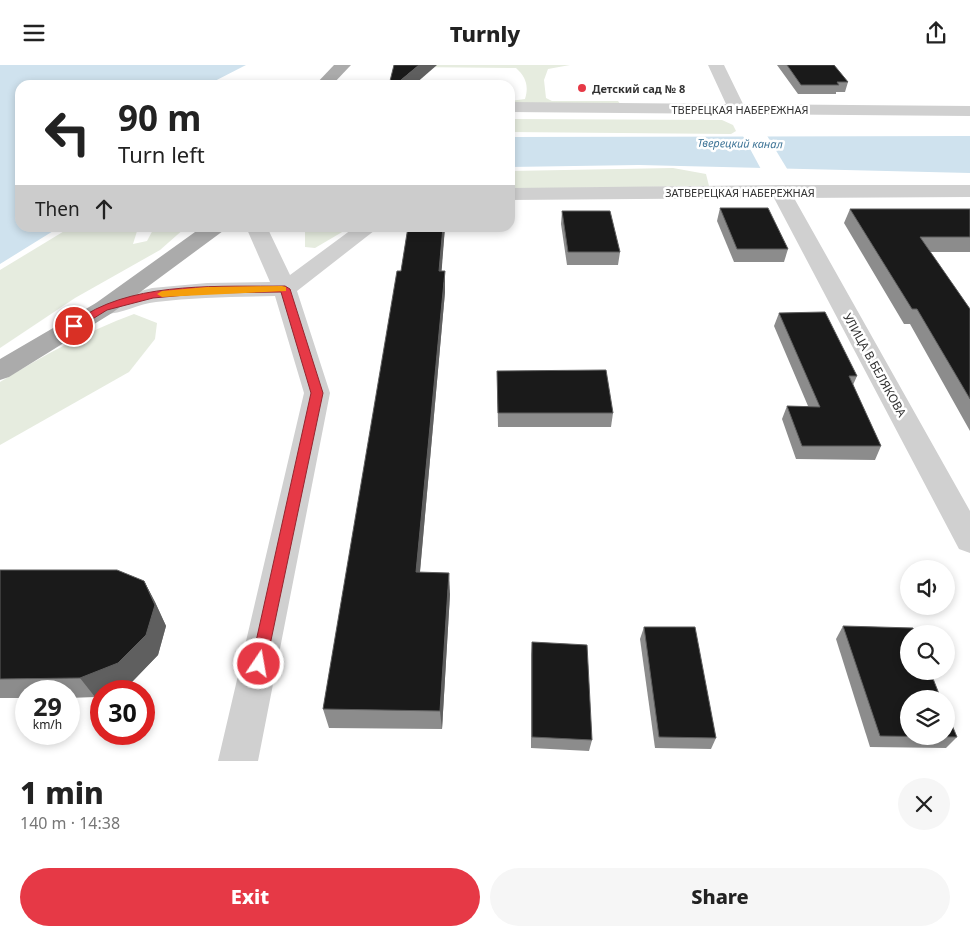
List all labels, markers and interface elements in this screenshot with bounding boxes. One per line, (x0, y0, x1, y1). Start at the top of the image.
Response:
text: Turnly (450, 18, 520, 48)
icon: menu (20, 19, 48, 47)
icon: share (922, 19, 950, 47)
place label: Детский сад № 8 (592, 81, 685, 96)
marker: Детский сад № 8 (576, 82, 588, 94)
text: 90 m (118, 94, 201, 141)
icon: left (35, 100, 100, 165)
street label: ТВЕРЕЦКАЯ НАБЕРЕЖНАЯ (671, 102, 809, 117)
water label: Тверецкий канал (697, 135, 783, 151)
text: Turn left (118, 139, 205, 169)
street label: ЗАТВЕРЕЦКАЯ НАБЕРЕЖНАЯ (665, 185, 815, 200)
icon: ahead (90, 195, 118, 223)
text: Then (35, 196, 80, 222)
pin (53, 305, 95, 347)
street label: УЛИЦА В.БЕЛЯКОВА (839, 310, 911, 420)
icon: arrive (60, 312, 88, 340)
map controls (900, 560, 955, 745)
button: sound (900, 560, 955, 615)
button: search (900, 625, 955, 680)
position arrow (232, 637, 284, 689)
speed limit sign: 30 (90, 680, 155, 745)
text: 29 (33, 689, 62, 723)
button: layers (900, 690, 955, 745)
text: km/h (33, 716, 62, 733)
text: 1 min (20, 772, 104, 813)
button: close (898, 778, 950, 830)
text: 140 m · 14:38 (20, 812, 120, 834)
button: Exit (20, 868, 480, 926)
button: Share (490, 868, 950, 926)

